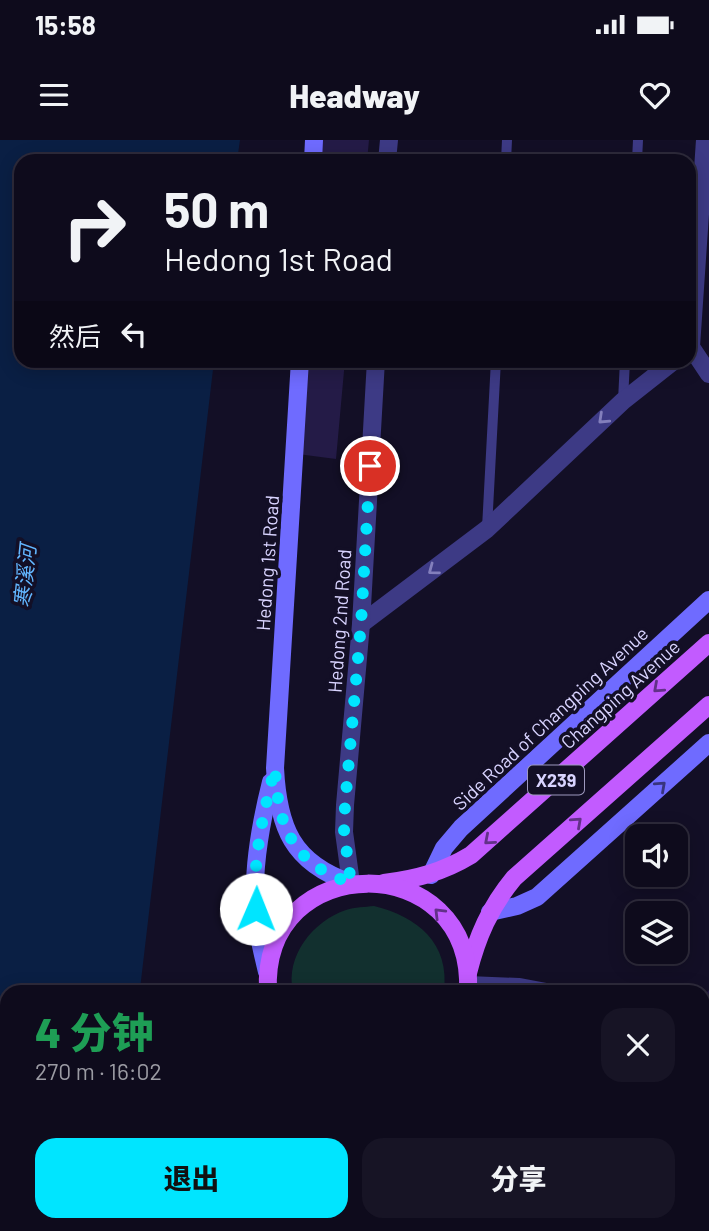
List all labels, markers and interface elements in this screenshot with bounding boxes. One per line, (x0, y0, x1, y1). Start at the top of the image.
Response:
text: 15:58 (35, 9, 96, 40)
icon: menu (35, 76, 73, 114)
text: Headway (289, 76, 420, 114)
icon: heart (636, 76, 674, 114)
text: 50 m (164, 179, 269, 238)
icon: right (49, 182, 140, 273)
text: Hedong 1st Road (164, 239, 393, 277)
icon: left (115, 315, 153, 353)
text: 然后 (49, 320, 101, 351)
one-way arrow (598, 411, 611, 424)
pin (340, 436, 400, 496)
icon: arrive (351, 447, 389, 485)
street label: Hedong 1st Road (251, 494, 283, 632)
water label: 寒溪河 (8, 539, 40, 609)
street label: Hedong 2nd Road (323, 548, 355, 694)
one-way arrow (428, 561, 441, 574)
street label: Side Road of Changping Avenue (448, 621, 652, 815)
street label: Changping Avenue (556, 635, 684, 753)
one-way arrow (653, 680, 666, 692)
road number: X239 (528, 766, 584, 794)
one-way arrow (652, 782, 665, 794)
one-way arrow (569, 818, 582, 830)
map controls (625, 824, 688, 964)
button: sound (625, 824, 688, 887)
one-way arrow (484, 832, 497, 844)
position arrow (219, 872, 293, 946)
button: layers (625, 901, 688, 964)
one-way arrow (434, 909, 447, 922)
text: 4 分钟 (35, 1006, 154, 1056)
button: close (601, 1008, 675, 1082)
text: 270 m · 16:02 (35, 1057, 162, 1085)
button: 退出 (35, 1138, 348, 1218)
button: 分享 (362, 1138, 675, 1218)

